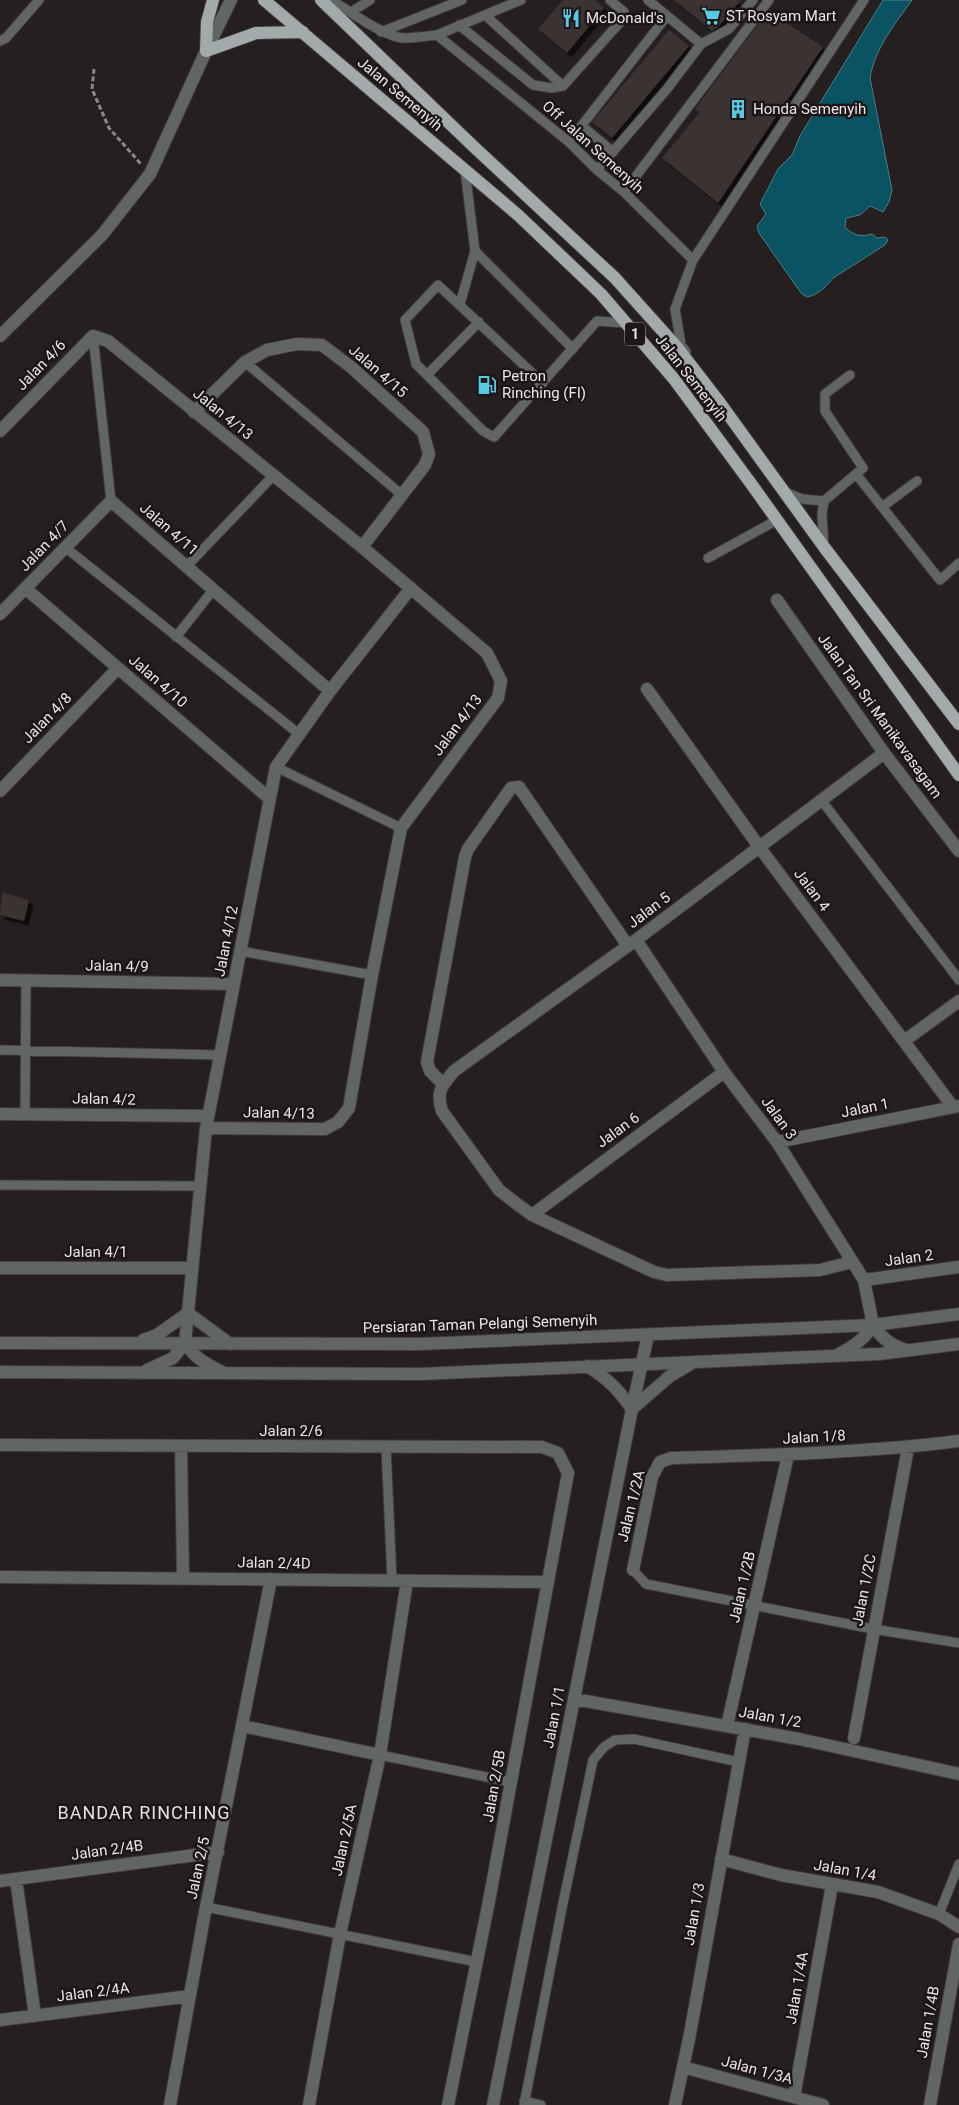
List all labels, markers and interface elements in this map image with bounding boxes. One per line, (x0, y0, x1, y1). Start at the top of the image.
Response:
supermarket icon: ST Rosyam Mart (700, 5, 722, 27)
restaurant icon: McDonald's (560, 7, 582, 29)
place label: ST Rosyam Mart (726, 7, 837, 25)
place label: McDonald's (586, 9, 664, 27)
street label: Jalan Semenyih (354, 53, 446, 135)
street label: Off Jalan Semenyih (539, 97, 647, 197)
building icon: Honda Semenyih (727, 98, 749, 120)
place label: Honda Semenyih (753, 100, 866, 118)
road number: 1 (625, 322, 645, 346)
street label: Jalan Semenyih (651, 331, 731, 425)
street label: Jalan 4/6 (13, 336, 69, 394)
street label: Jalan 4/15 (345, 341, 411, 401)
place label: Petron Rinching (FI) (502, 367, 586, 402)
fuel station icon: Petron Rinching (FI) (476, 374, 498, 396)
street label: Jalan 4/13 (189, 384, 257, 444)
street label: Jalan 4/11 (136, 499, 202, 559)
street label: Jalan 4/7 (16, 517, 72, 575)
street label: Jalan Tan Sri Manikavasagam (814, 630, 946, 802)
street label: Jalan 4/10 (125, 651, 191, 711)
street label: Jalan 4/8 (19, 689, 75, 747)
street label: Jalan 4/13 (428, 691, 486, 759)
street label: Jalan 4 (790, 865, 834, 915)
street label: Jalan 5 (624, 888, 674, 932)
street label: Jalan 4/12 (210, 904, 242, 978)
street label: Jalan 4/9 (85, 956, 149, 976)
street label: Jalan 4/2 (72, 1089, 136, 1109)
street label: Jalan 3 (757, 1093, 801, 1143)
street label: Jalan 1 (839, 1095, 891, 1121)
street label: Jalan 4/13 (243, 1103, 315, 1123)
street label: Jalan 6 (593, 1108, 643, 1152)
street label: Jalan 4/1 (64, 1243, 128, 1261)
street label: Jalan 2 (884, 1246, 934, 1270)
street label: Persiaran Taman Pelangi Semenyih (362, 1311, 598, 1337)
street label: Jalan 2/6 (259, 1422, 323, 1440)
street label: Jalan 1/8 (782, 1426, 846, 1448)
street label: Jalan 1/2A (613, 1468, 649, 1544)
street label: Jalan 1/2B (725, 1550, 759, 1624)
street label: Jalan 1/2C (848, 1552, 880, 1628)
street label: Jalan 2/4D (237, 1553, 311, 1573)
street label: Jalan 1/1 (539, 1684, 569, 1750)
street label: Jalan 1/2 (737, 1703, 803, 1731)
street label: Jalan 2/5B (479, 1749, 509, 1823)
district label: BANDAR RINCHING (57, 1802, 231, 1823)
street label: Jalan 2/5A (328, 1802, 360, 1878)
street label: Jalan 2/5 (183, 1835, 213, 1901)
street label: Jalan 2/4B (70, 1836, 144, 1864)
street label: Jalan 1/4 (812, 1856, 878, 1884)
street label: Jalan 1/3 (680, 1881, 708, 1947)
street label: Jalan 1/4A (782, 1950, 812, 2026)
street label: Jalan 2/4A (56, 1979, 131, 2005)
street label: Jalan 1/4B (913, 1985, 943, 2059)
street label: Jalan 1/3A (719, 2052, 795, 2088)

